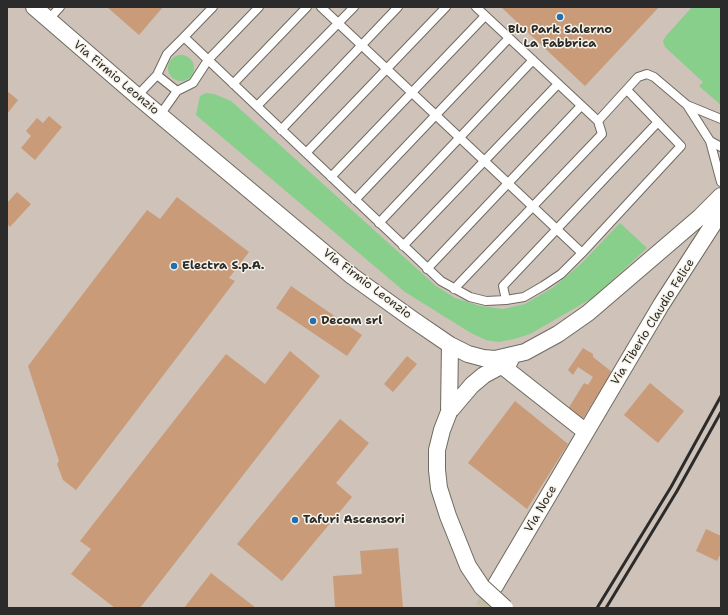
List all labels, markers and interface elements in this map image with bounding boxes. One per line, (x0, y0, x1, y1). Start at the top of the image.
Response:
marker: Blu Park Salerno La Fabbrica (555, 12, 565, 22)
place label: Blu Park Salerno La Fabbrica (508, 23, 612, 51)
street label: Via Firmio Leonzio (70, 38, 162, 118)
street label: Via Firmio Leonzio (320, 246, 414, 322)
street label: Via Tiberio Claudio Felice (608, 256, 698, 388)
place label: Electra S.p.A. (182, 259, 264, 273)
marker: Electra S.p.A. (169, 261, 179, 271)
place label: Decom srl (321, 314, 382, 328)
marker: Decom srl (308, 316, 318, 326)
street label: Via Noce (522, 483, 560, 535)
place label: Tafuri Ascensori (303, 513, 405, 527)
marker: Tafuri Ascensori (290, 515, 300, 525)

